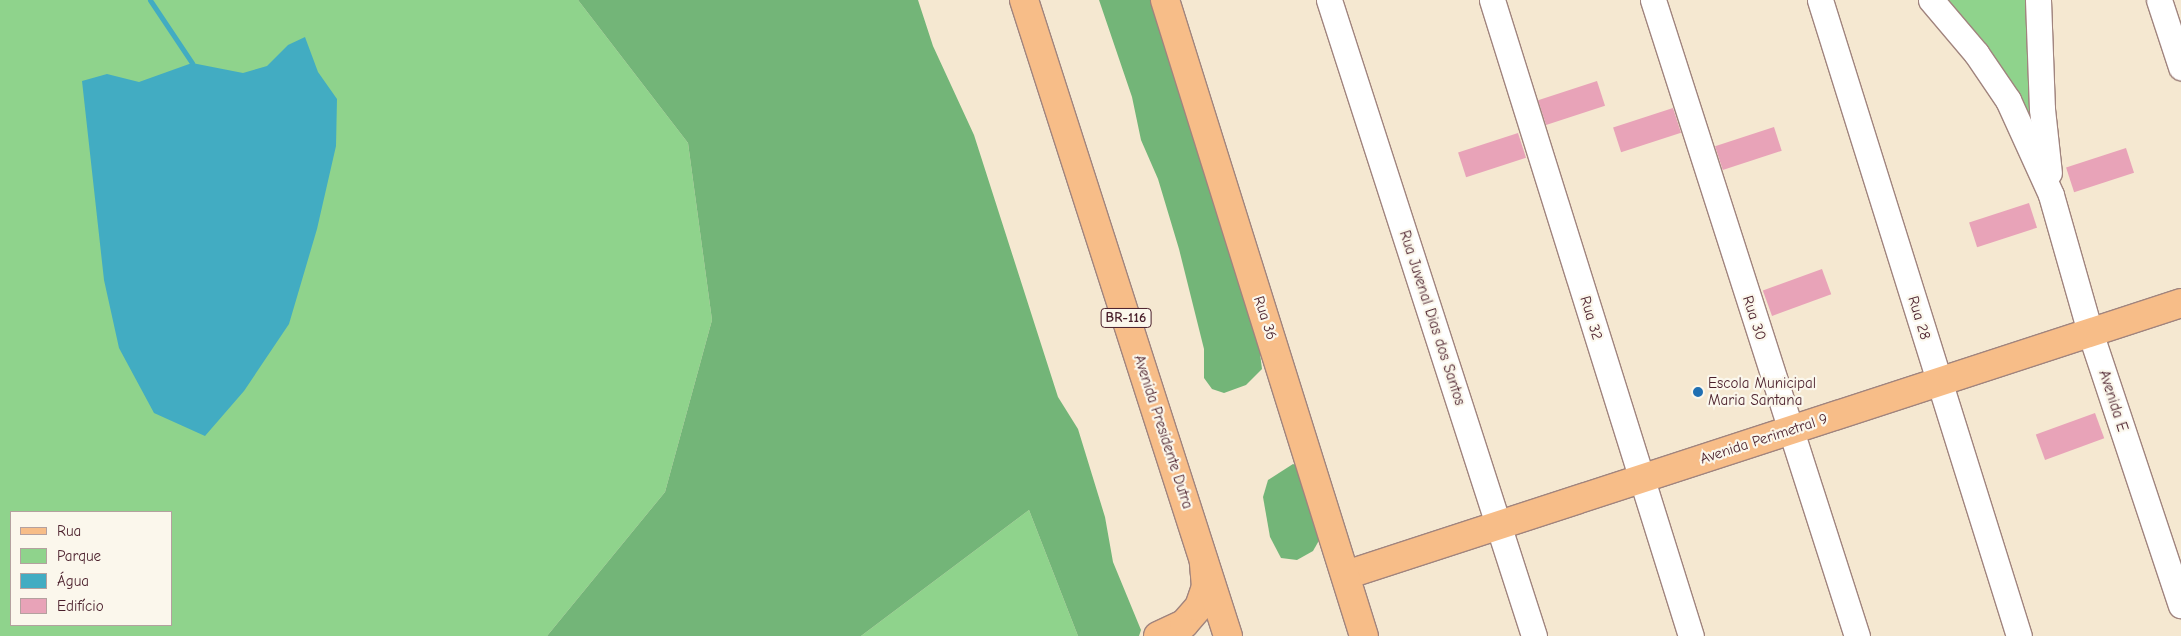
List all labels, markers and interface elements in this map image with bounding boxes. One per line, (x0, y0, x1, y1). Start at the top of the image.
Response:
street label: Rua Juvenal Dias dos Santos (1395, 228, 1469, 408)
street label: Rua 30 (1738, 293, 1770, 343)
street label: Rua 36 (1249, 294, 1281, 342)
street label: Rua 32 (1576, 294, 1606, 342)
street label: Rua 28 (1904, 294, 1934, 342)
road number: BR-116 (1100, 306, 1152, 330)
street label: Avenida Presidente Dutra (1130, 353, 1196, 511)
street label: Avenida E (2095, 368, 2131, 434)
place label: Escola Municipal Maria Santana (1708, 374, 1816, 409)
marker: Escola Municipal Maria Santana (1692, 386, 1704, 398)
street label: Avenida Perimetral 9 (1698, 410, 1830, 468)
legend (10, 511, 172, 626)
text: Rua (57, 522, 81, 540)
text: Parque (57, 547, 101, 565)
text: Água (57, 572, 89, 590)
text: Edifício (57, 597, 104, 615)

